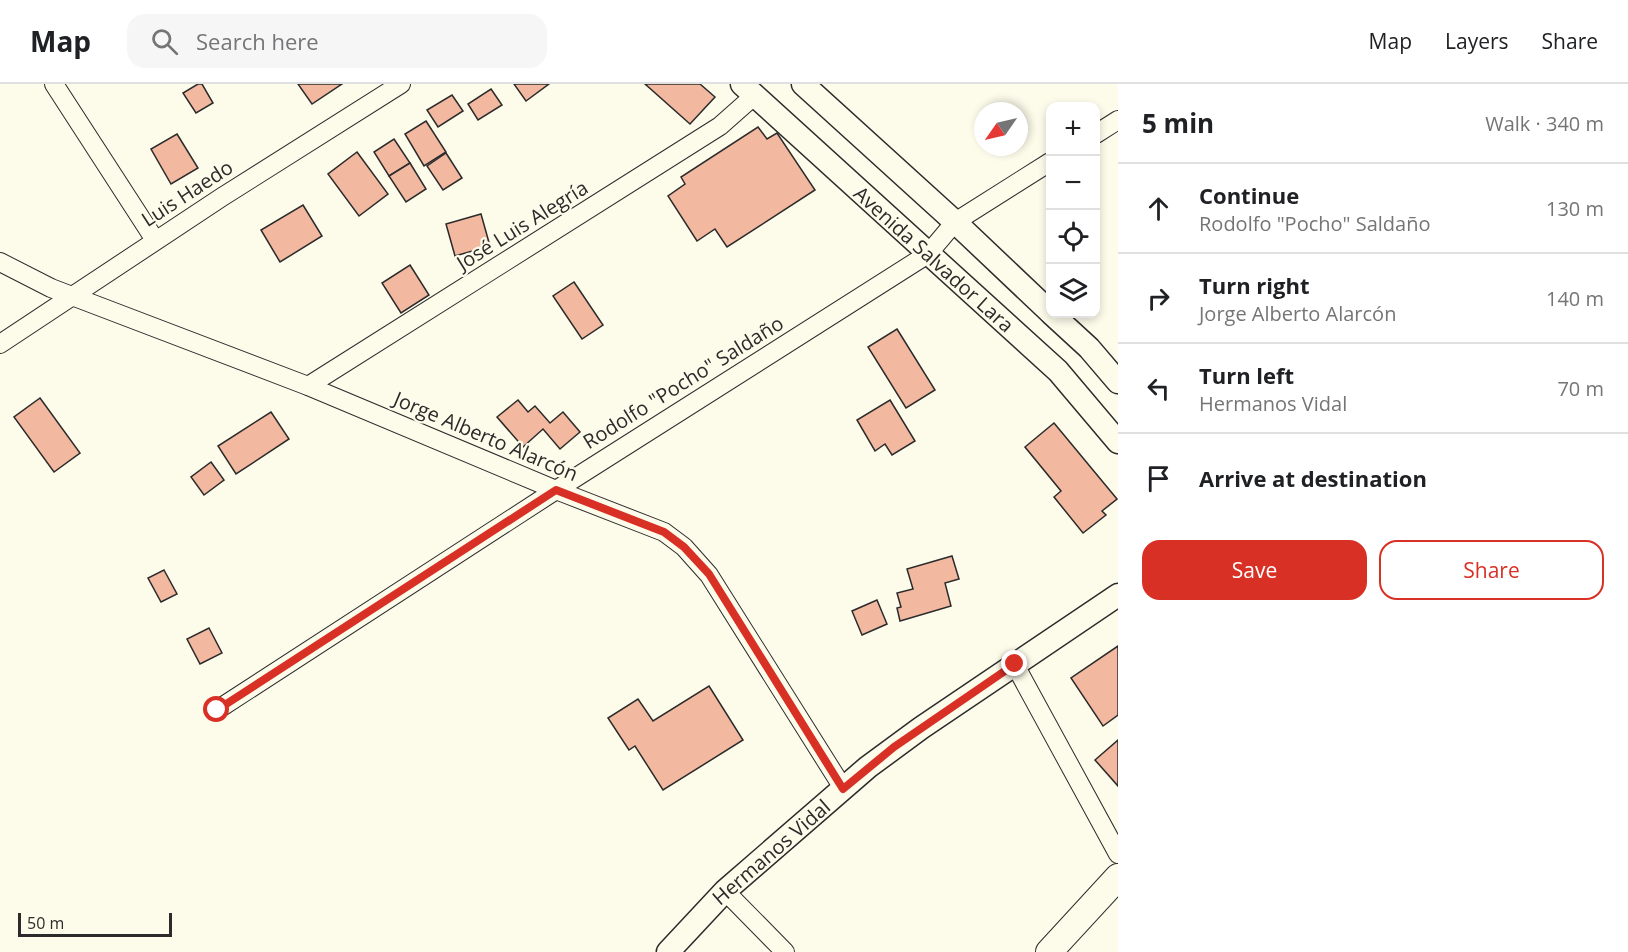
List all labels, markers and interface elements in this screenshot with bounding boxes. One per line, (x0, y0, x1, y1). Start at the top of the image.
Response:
search box (127, 14, 547, 68)
text: Map (30, 22, 91, 60)
icon: search (148, 25, 181, 58)
text: Search here (196, 26, 319, 56)
text: Map (1369, 27, 1412, 55)
text: Layers (1445, 27, 1509, 55)
text: Share (1542, 27, 1598, 55)
north arrow (974, 102, 1028, 156)
map controls (1046, 102, 1100, 318)
button: + (1046, 102, 1100, 156)
text: 5 min (1142, 105, 1214, 141)
text: Walk · 340 m (1485, 110, 1604, 137)
street label: Luis Haedo (136, 153, 238, 233)
button: − (1046, 156, 1100, 210)
street label: José Luis Alegría (450, 174, 593, 277)
street label: Avenida Salvador Lara (848, 180, 1020, 338)
text: Continue (1199, 180, 1299, 210)
icon: ahead (1142, 192, 1175, 225)
text: 130 m (1546, 195, 1604, 222)
button: locate (1046, 210, 1100, 264)
text: Rodolfo "Pocho" Saldaño (1199, 210, 1431, 237)
button: layers (1046, 264, 1100, 318)
text: Turn right (1199, 270, 1310, 300)
icon: right (1142, 282, 1175, 315)
text: 140 m (1546, 285, 1604, 312)
text: Jorge Alberto Alarcón (1199, 300, 1396, 327)
street label: Rodolfo "Pocho" Saldaño (578, 309, 788, 455)
text: Turn left (1199, 360, 1294, 390)
icon: left (1142, 372, 1175, 405)
text: 70 m (1557, 375, 1604, 402)
street label: Jorge Alberto Alarcón (388, 384, 582, 487)
text: Hermanos Vidal (1199, 390, 1347, 417)
icon: arrive (1142, 462, 1175, 495)
text: Arrive at destination (1199, 463, 1427, 493)
button: Save (1142, 540, 1367, 600)
button: Share (1379, 540, 1604, 600)
route end (1001, 650, 1027, 676)
route start (203, 696, 229, 722)
street label: Hermanos Vidal (706, 793, 836, 911)
scale bar (18, 910, 172, 938)
text: 50 m (27, 912, 64, 934)

